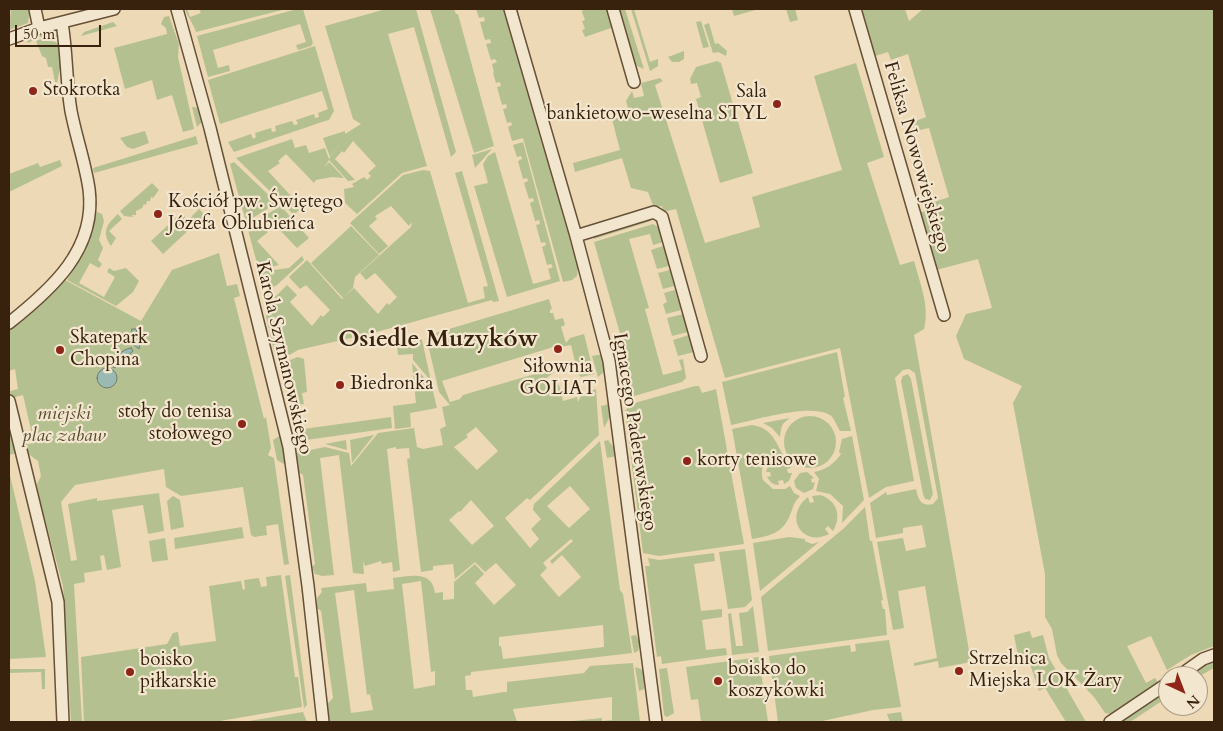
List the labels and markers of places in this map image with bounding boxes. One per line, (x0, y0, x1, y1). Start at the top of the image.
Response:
place label: Stokrotka (43, 80, 121, 102)
place label: Sala bankietowo-weselna STYL (547, 82, 767, 126)
marker: Stokrotka (27, 85, 39, 97)
marker: Sala bankietowo-weselna STYL (771, 98, 783, 110)
place label: Kościół pw. Świętego Józefa Oblubieńca (168, 192, 343, 236)
marker: Kościół pw. Świętego Józefa Oblubieńca (152, 208, 164, 220)
place label: Skatepark Chopina (70, 328, 148, 372)
marker: Siłownia GOLIAT (552, 343, 564, 355)
marker: Skatepark Chopina (54, 344, 66, 356)
place label: Siłownia GOLIAT (520, 357, 596, 401)
place label: Biedronka (350, 374, 433, 396)
marker: Biedronka (334, 379, 346, 391)
place label: stoły do tenisa stołowego (118, 402, 232, 446)
marker: stoły do tenisa stołowego (236, 418, 248, 430)
place label: korty tenisowe (697, 450, 817, 472)
marker: korty tenisowe (681, 455, 693, 467)
place label: Strzelnica Miejska LOK Żary (969, 649, 1122, 693)
place label: boisko piłkarskie (140, 650, 217, 694)
place label: boisko do koszykówki (728, 659, 825, 703)
marker: Strzelnica Miejska LOK Żary (953, 665, 965, 677)
marker: boisko piłkarskie (124, 666, 136, 678)
marker: boisko do koszykówki (712, 675, 724, 687)

